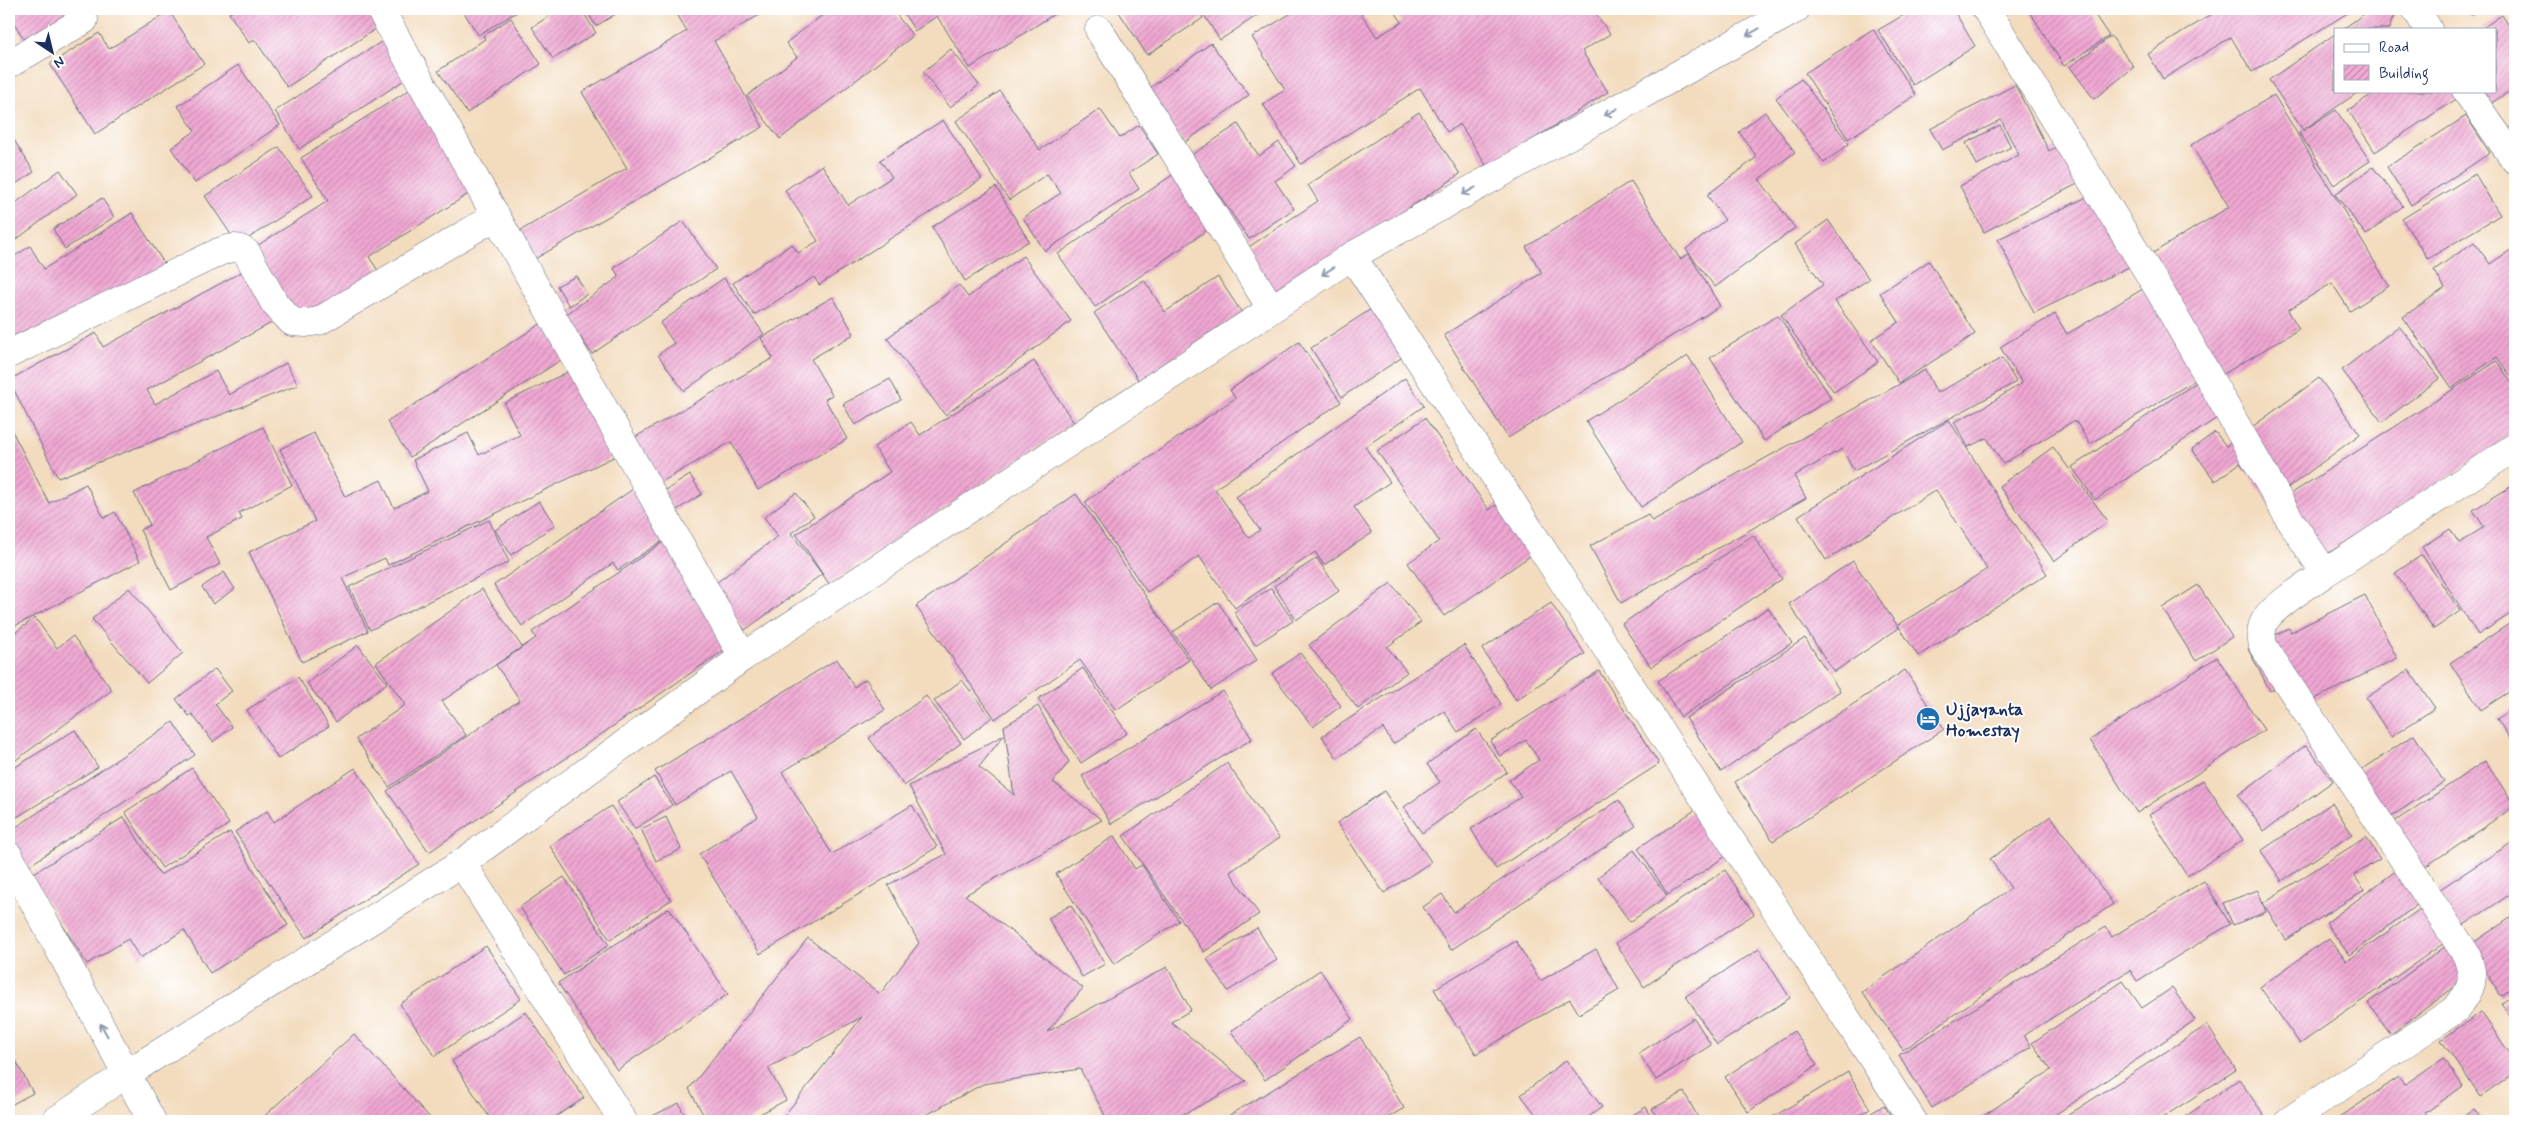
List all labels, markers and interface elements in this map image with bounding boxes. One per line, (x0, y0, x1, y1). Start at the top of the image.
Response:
north arrow (28, 28, 78, 78)
one-way arrow (1746, 28, 1761, 38)
legend (2334, 28, 2496, 92)
text: Road (2379, 38, 2409, 58)
text: N (50, 52, 68, 72)
text: Building (2379, 64, 2429, 85)
one-way arrow (1604, 107, 1619, 117)
one-way arrow (1462, 186, 1477, 196)
one-way arrow (1322, 267, 1336, 277)
place label: Ujjayanta Homestay (1946, 698, 2023, 743)
hotel icon: Ujjayanta Homestay (1915, 706, 1941, 732)
one-way arrow (99, 1023, 108, 1038)

